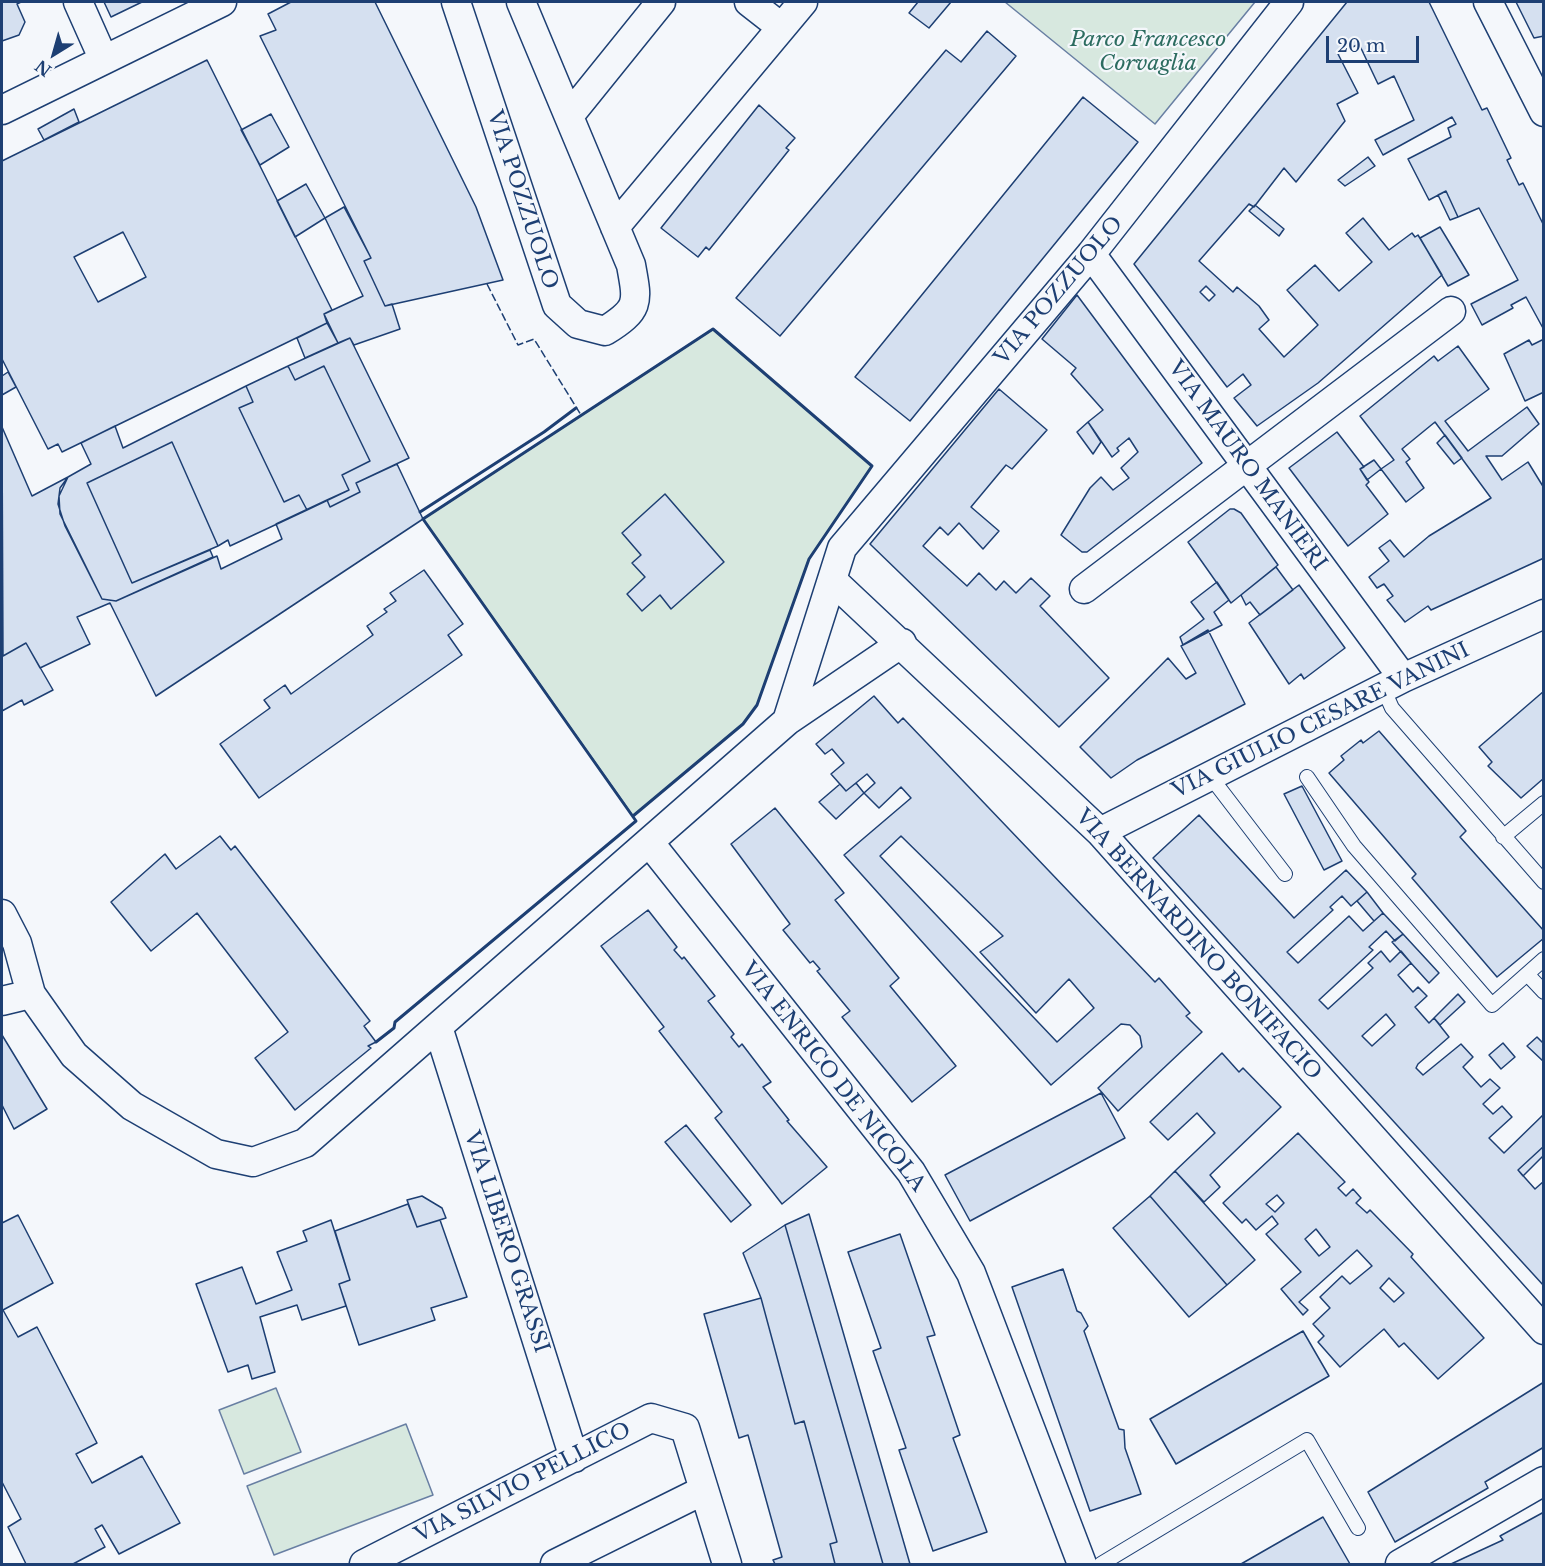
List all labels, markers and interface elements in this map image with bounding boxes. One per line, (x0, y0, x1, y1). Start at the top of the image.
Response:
north arrow (24, 24, 84, 84)
scale bar (1329, 24, 1422, 62)
park label: Parco Francesco Corvaglia (1070, 27, 1226, 77)
text: 20 m (1337, 35, 1385, 57)
text: N (31, 56, 55, 81)
street label: VIA POZZUOLO (481, 108, 563, 292)
street label: VIA POZZUOLO (989, 212, 1129, 370)
street label: VIA MAURO MANIERI (1162, 356, 1332, 576)
street label: VIA GIULIO CESARE VANINI (1168, 638, 1474, 804)
street label: VIA BERNARDINO BONIFACIO (1070, 805, 1326, 1085)
street label: VIA ENRICO DE NICOLA (736, 957, 930, 1197)
street label: VIA LIBERO GRASSI (458, 1128, 554, 1356)
street label: VIA SILVIO PELLICO (411, 1417, 635, 1549)

